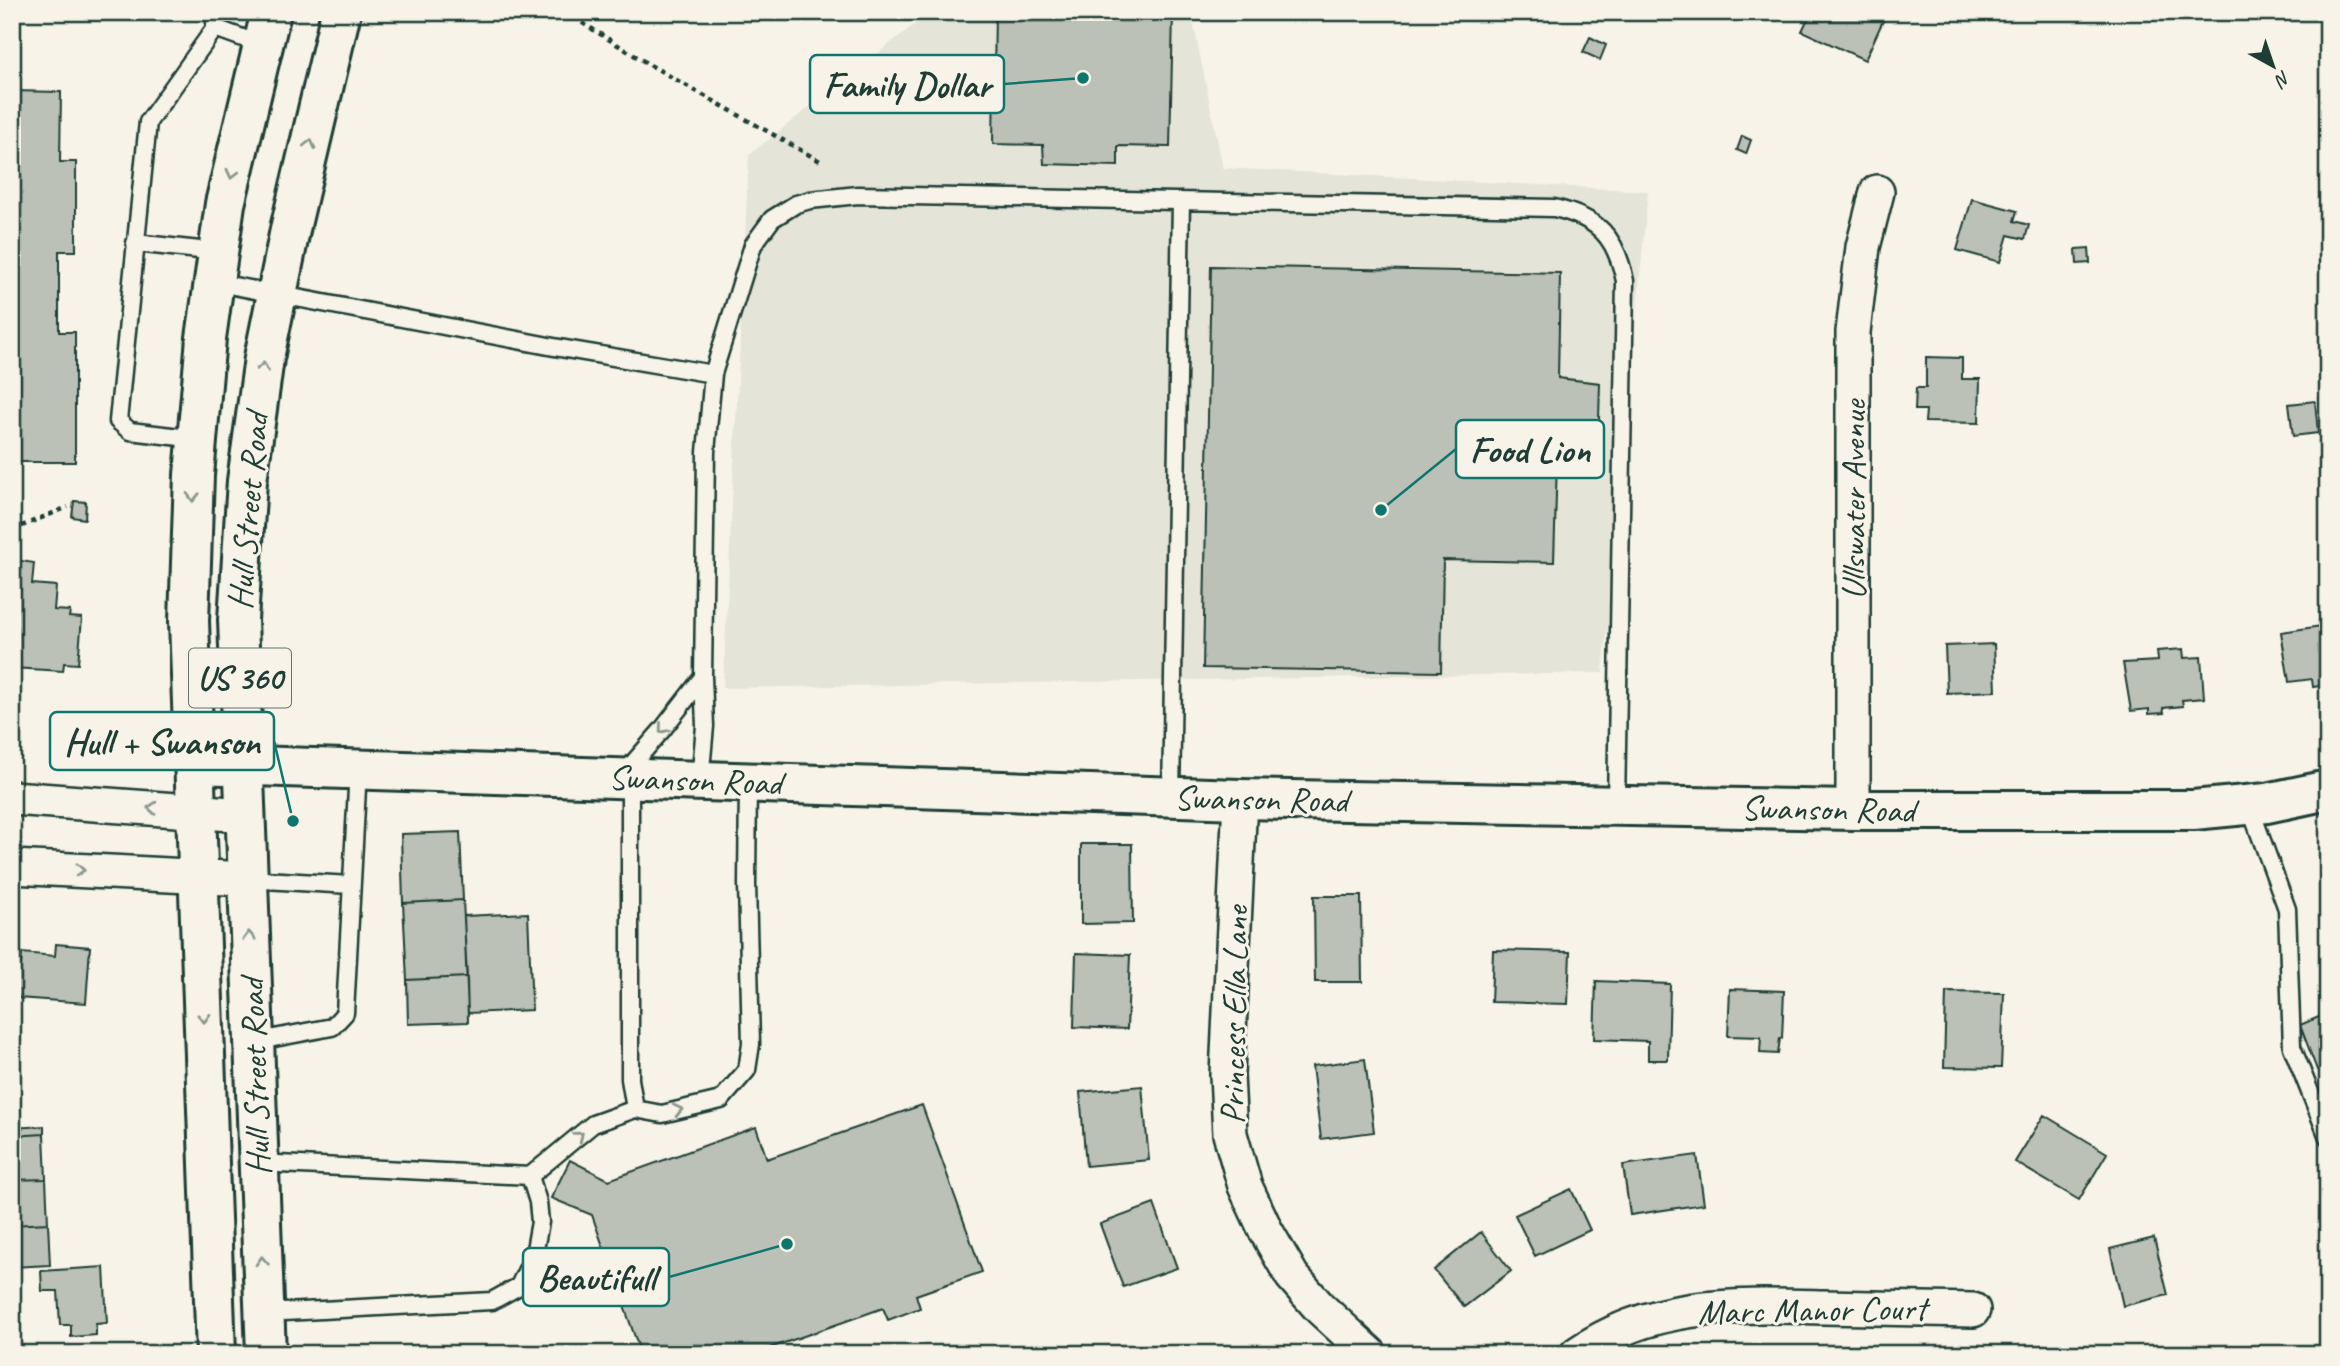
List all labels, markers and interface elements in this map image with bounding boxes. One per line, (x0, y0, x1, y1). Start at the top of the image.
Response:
north arrow (2238, 32, 2308, 102)
callout: Family Dollar (810, 55, 1004, 113)
text: Family Dollar (823, 61, 994, 108)
text: N (2269, 65, 2296, 93)
one-way arrow (302, 139, 316, 151)
one-way arrow (226, 168, 240, 180)
one-way arrow (255, 361, 270, 373)
street label: Ullswater Avenue (1831, 398, 1876, 600)
street label: Hull Street Road (217, 406, 279, 611)
callout: Food Lion (1456, 420, 1604, 478)
text: Food Lion (1470, 426, 1591, 473)
one-way arrow (186, 491, 201, 502)
road number: US 360 (189, 649, 291, 708)
callout: Hull + Swanson (50, 712, 274, 770)
text: Hull + Swanson (64, 718, 261, 765)
one-way arrow (658, 721, 671, 733)
street label: Swanson Road (608, 754, 788, 806)
street label: Swanson Road (1174, 775, 1353, 823)
street label: Swanson Road (1741, 785, 1920, 833)
one-way arrow (146, 801, 157, 816)
one-way arrow (75, 863, 86, 878)
street label: Princess Ella Lane (1210, 903, 1258, 1125)
one-way arrow (242, 930, 257, 941)
street label: Hull Street Road (229, 972, 281, 1176)
one-way arrow (196, 1013, 211, 1024)
one-way arrow (672, 1104, 684, 1118)
one-way arrow (570, 1132, 583, 1144)
callout: Beautifull (523, 1248, 669, 1306)
text: Beautifull (537, 1254, 663, 1301)
one-way arrow (255, 1255, 270, 1266)
street label: Marc Manor Court (1697, 1285, 1931, 1334)

